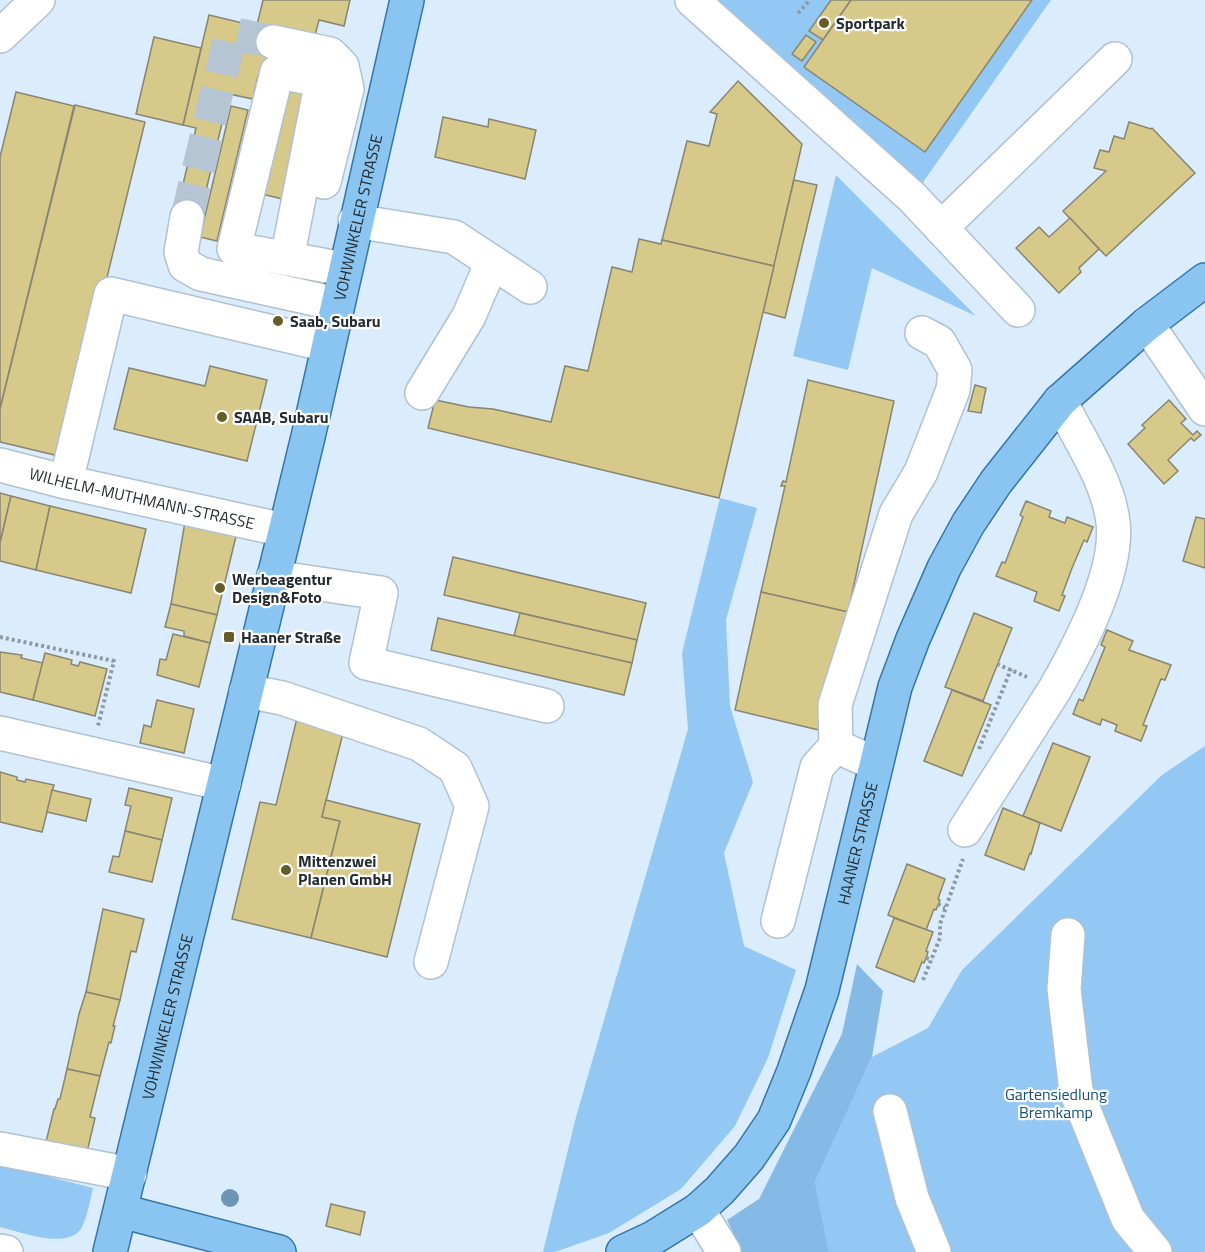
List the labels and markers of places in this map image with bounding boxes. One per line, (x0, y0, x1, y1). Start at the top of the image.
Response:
place label: Sportpark (836, 11, 906, 35)
marker: Sportpark (817, 16, 831, 30)
place label: Saab, Subaru (290, 309, 381, 333)
marker: Saab, Subaru (271, 314, 285, 328)
place label: SAAB, Subaru (234, 405, 329, 429)
marker: SAAB, Subaru (215, 410, 229, 424)
place label: Werbeagentur Design&Foto (232, 567, 332, 609)
marker: Werbeagentur Design&Foto (213, 581, 227, 595)
place label: Haaner Straße (241, 625, 341, 649)
marker: Haaner Straße (222, 630, 236, 644)
place label: Mittenzwei Planen GmbH (298, 849, 392, 891)
marker: Mittenzwei Planen GmbH (279, 863, 293, 877)

